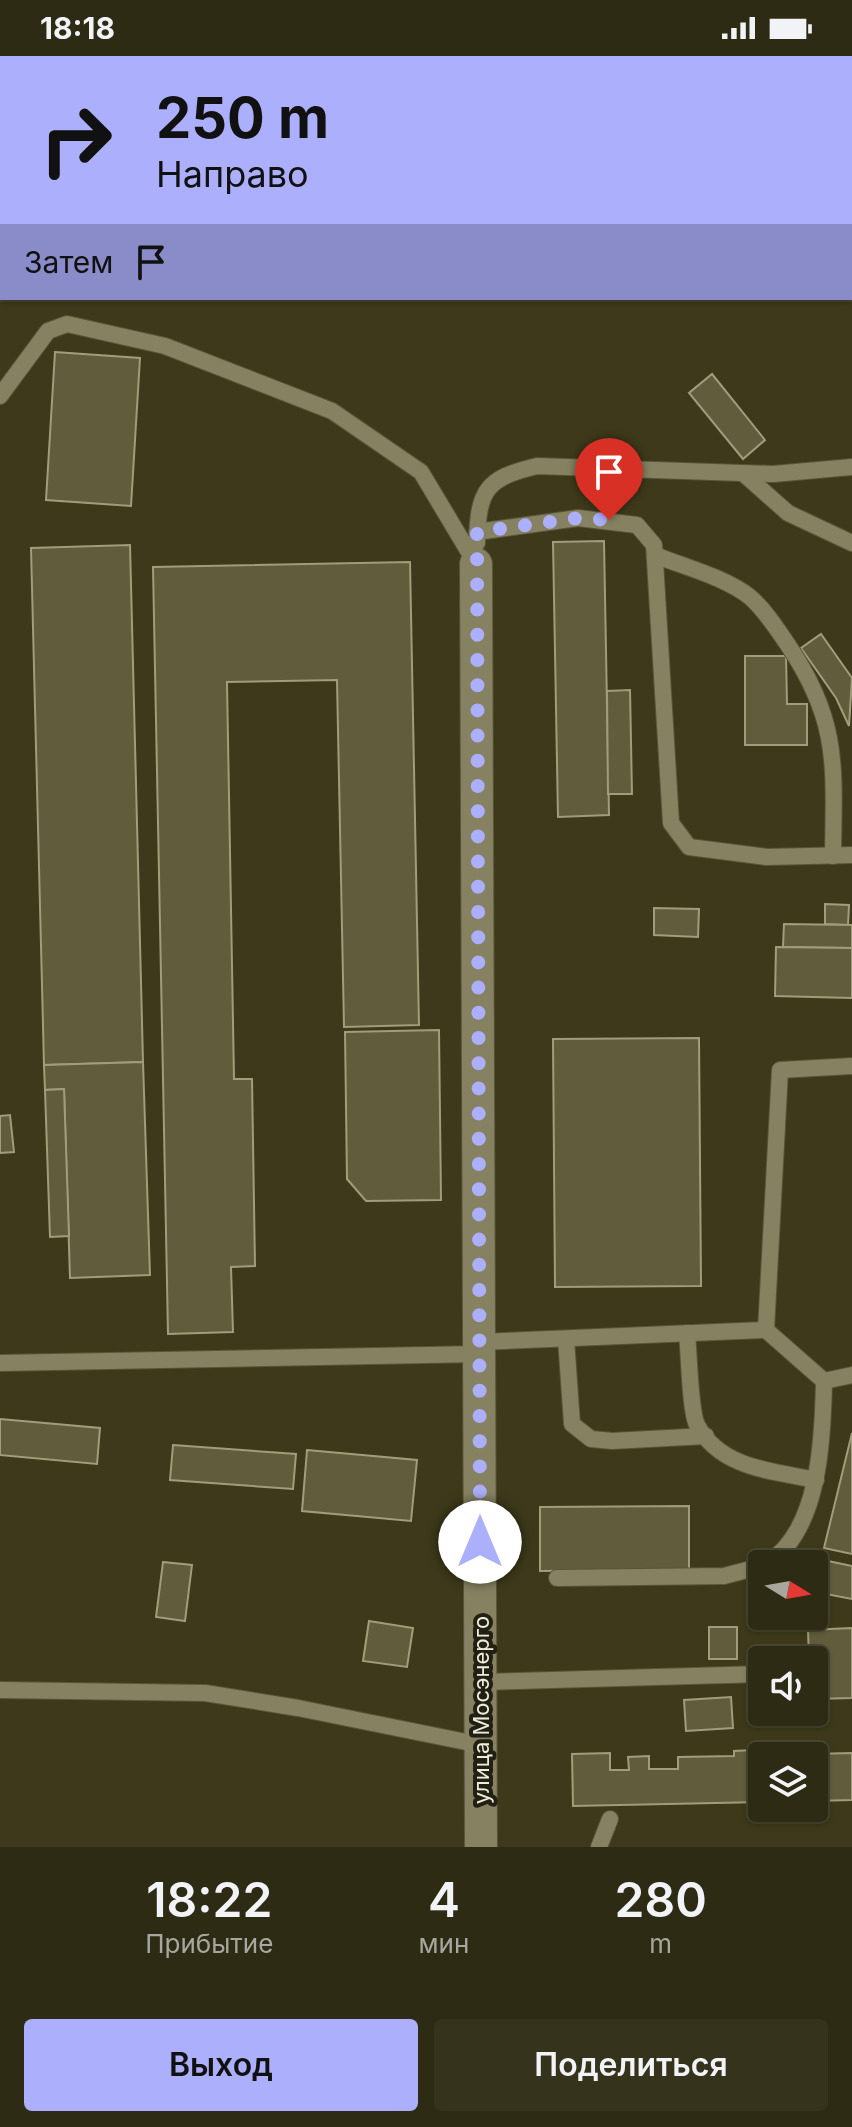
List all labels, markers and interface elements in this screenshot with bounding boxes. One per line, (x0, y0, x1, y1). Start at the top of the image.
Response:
text: 18:18 (40, 10, 115, 46)
text: 250 m (156, 84, 329, 152)
icon: right (24, 88, 128, 192)
text: Направо (156, 152, 309, 196)
icon: arrive (129, 240, 173, 284)
text: Затем (24, 244, 113, 280)
pin (575, 438, 643, 520)
icon: arrive (587, 450, 631, 494)
position arrow (438, 1500, 522, 1584)
north arrow (748, 1550, 828, 1630)
map controls (748, 1550, 828, 1822)
street label: улица Мосэнерго (468, 1616, 494, 1804)
button: sound (748, 1646, 828, 1726)
button: layers (748, 1742, 828, 1822)
text: 18:22 (146, 1870, 272, 1929)
text: 4 (428, 1870, 460, 1929)
text: 280 (615, 1870, 707, 1929)
text: Прибытие (145, 1928, 273, 1959)
text: мин (419, 1928, 469, 1959)
text: m (649, 1928, 672, 1959)
button: Выход (24, 2019, 418, 2111)
button: Поделиться (434, 2019, 828, 2111)

